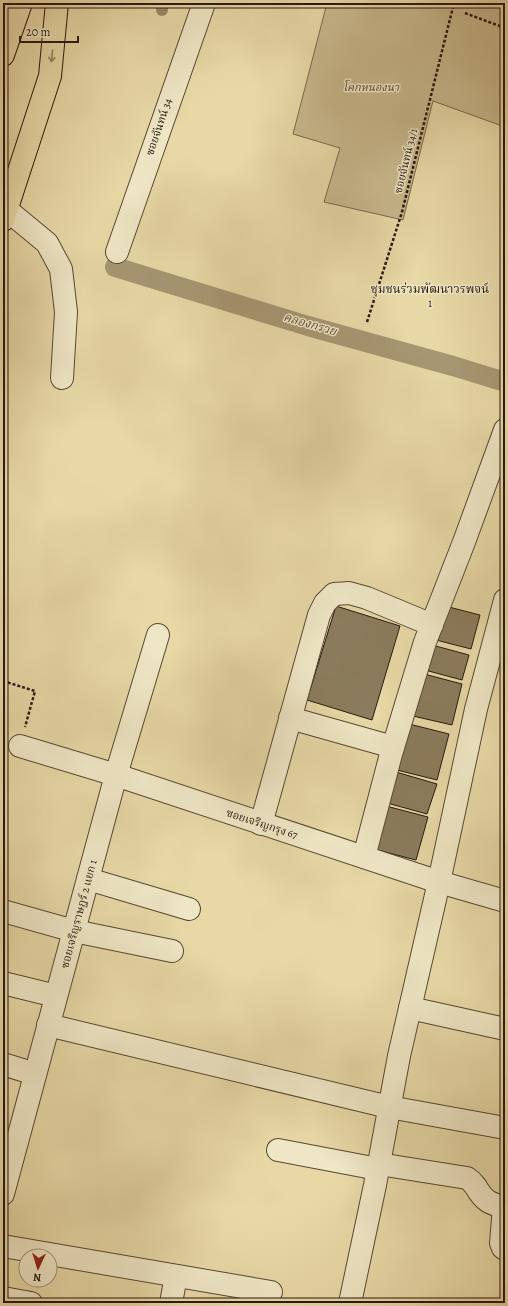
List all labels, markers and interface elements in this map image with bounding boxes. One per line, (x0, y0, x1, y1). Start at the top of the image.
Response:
scale bar (20, 18, 78, 44)
text: 20 m (26, 24, 50, 40)
one-way arrow (49, 49, 56, 62)
park label: โคกหนองนา (343, 79, 400, 95)
street label: ซอยจันทน์ 34 (142, 96, 176, 158)
street label: ซอยจันทน์ 34/1 (391, 127, 421, 195)
district label: ชุมชนร่วมพัฒนาวรพจน์ 1 (371, 281, 489, 311)
water label: คลองกรวย (282, 309, 339, 339)
street label: ซอยเจริญกรุง 67 (224, 805, 300, 843)
street label: ซอยเจริญราษฎร์ 2 แยก 1 (57, 858, 101, 970)
north arrow (18, 1248, 58, 1288)
text: N (33, 1270, 42, 1285)

